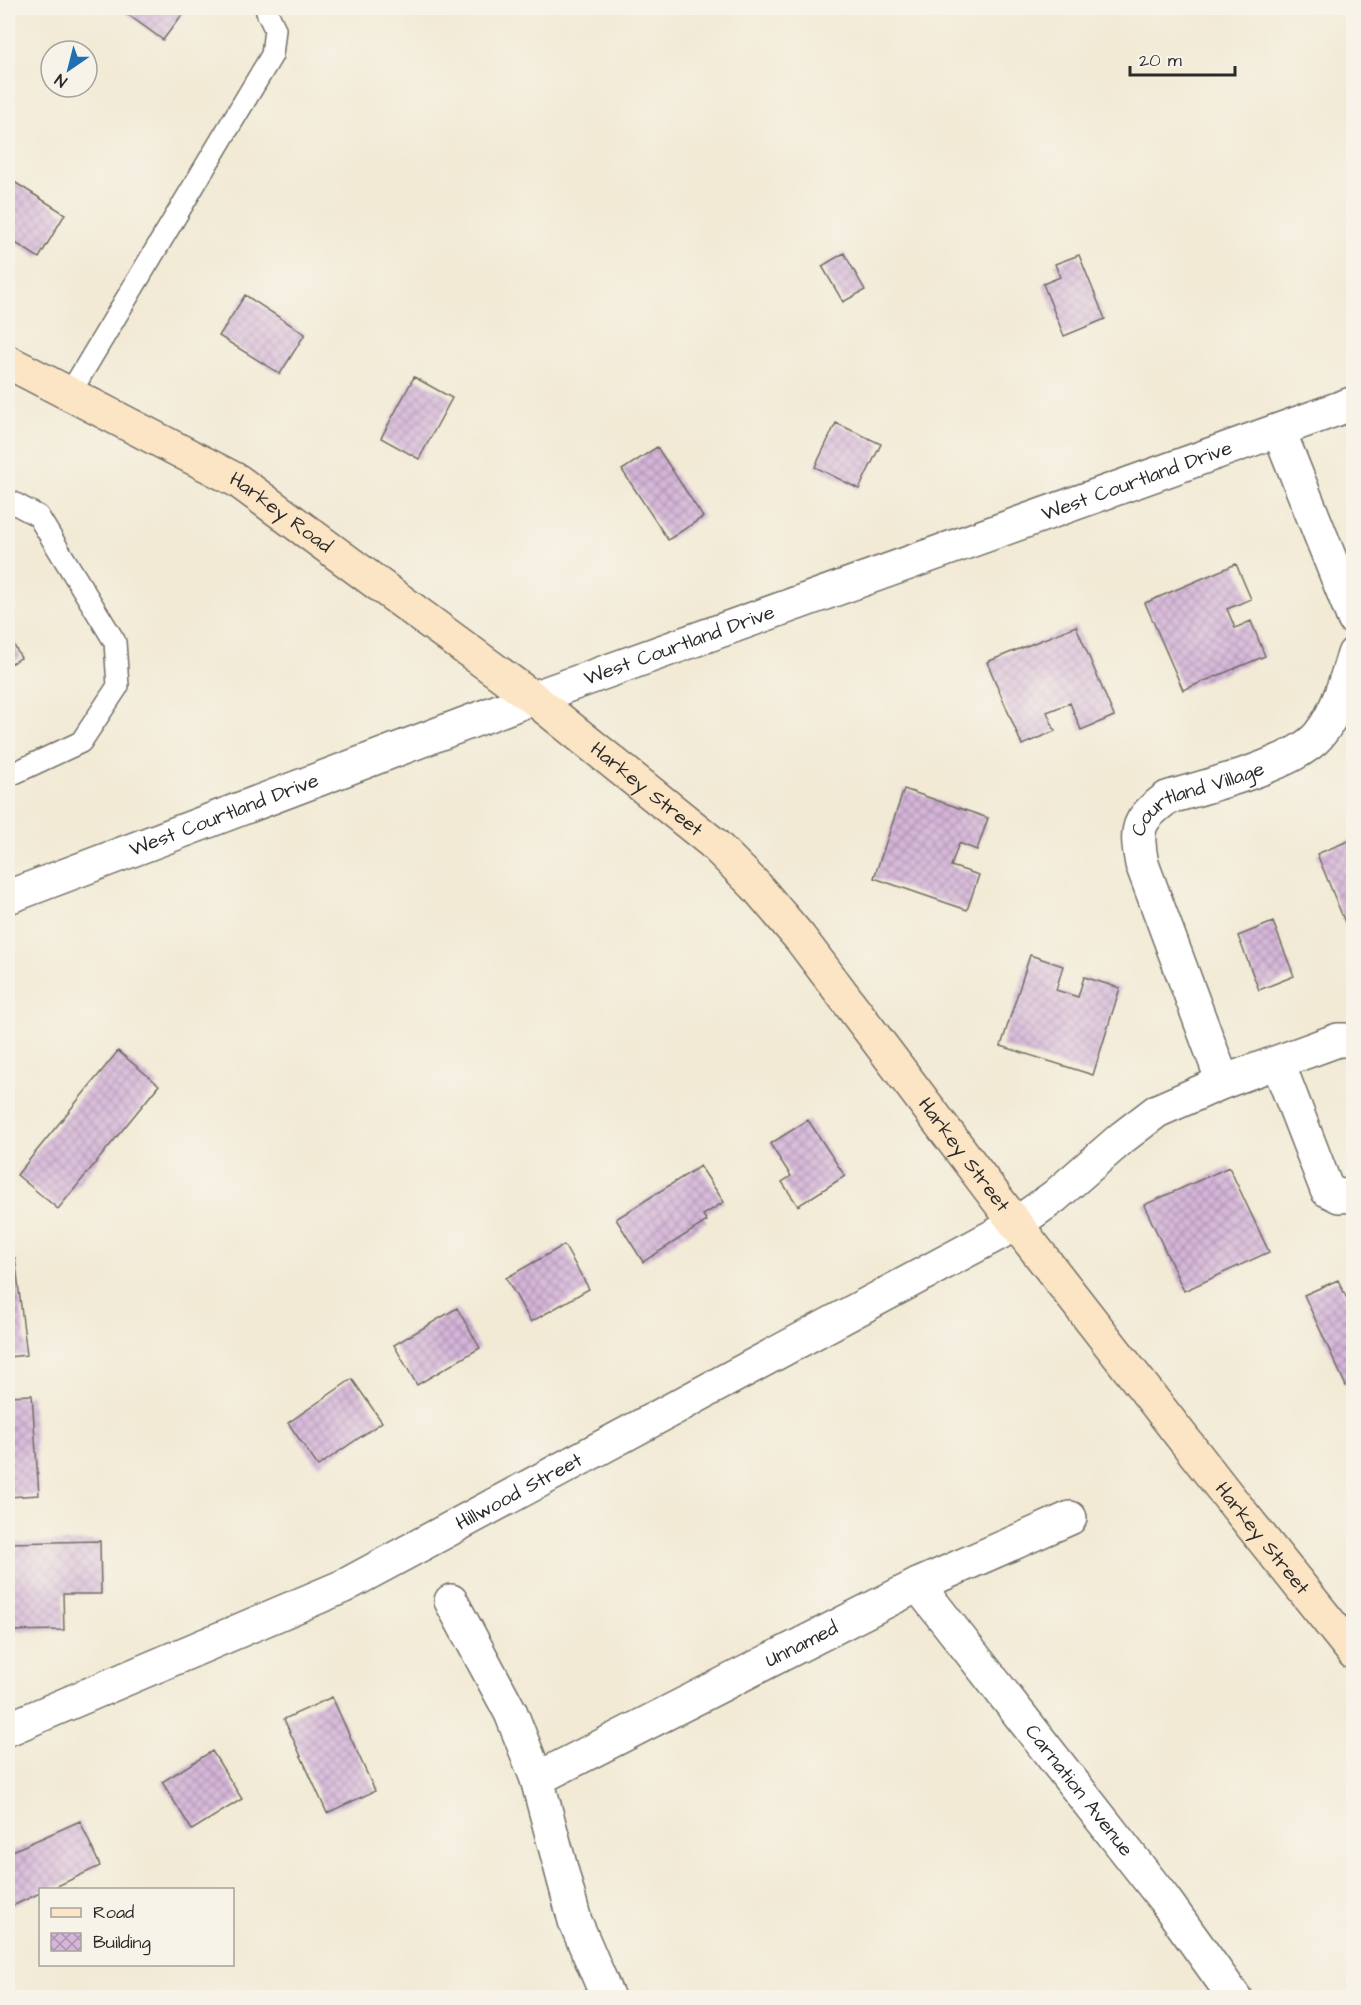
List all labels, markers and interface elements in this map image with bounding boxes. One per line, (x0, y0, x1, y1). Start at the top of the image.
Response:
north arrow (39, 39, 99, 99)
scale bar (1130, 39, 1235, 77)
text: 20 m (1139, 48, 1182, 73)
text: N (51, 69, 71, 92)
street label: West Courtland Drive (1038, 434, 1236, 528)
street label: Harkey Road (225, 465, 338, 560)
street label: West Courtland Drive (580, 598, 779, 692)
street label: Harkey Street (584, 736, 709, 843)
street label: Courtland Village (1124, 755, 1268, 839)
street label: West Courtland Drive (125, 766, 323, 864)
street label: Harkey Street (911, 1092, 1016, 1218)
street label: Hillwood Street (451, 1446, 587, 1537)
street label: Harkey Street (1208, 1476, 1316, 1601)
street label: Unnamed (761, 1614, 843, 1674)
street label: Carnation Avenue (1018, 1718, 1140, 1863)
legend (39, 1888, 234, 1966)
text: Road (93, 1900, 134, 1925)
text: Building (93, 1930, 151, 1956)

